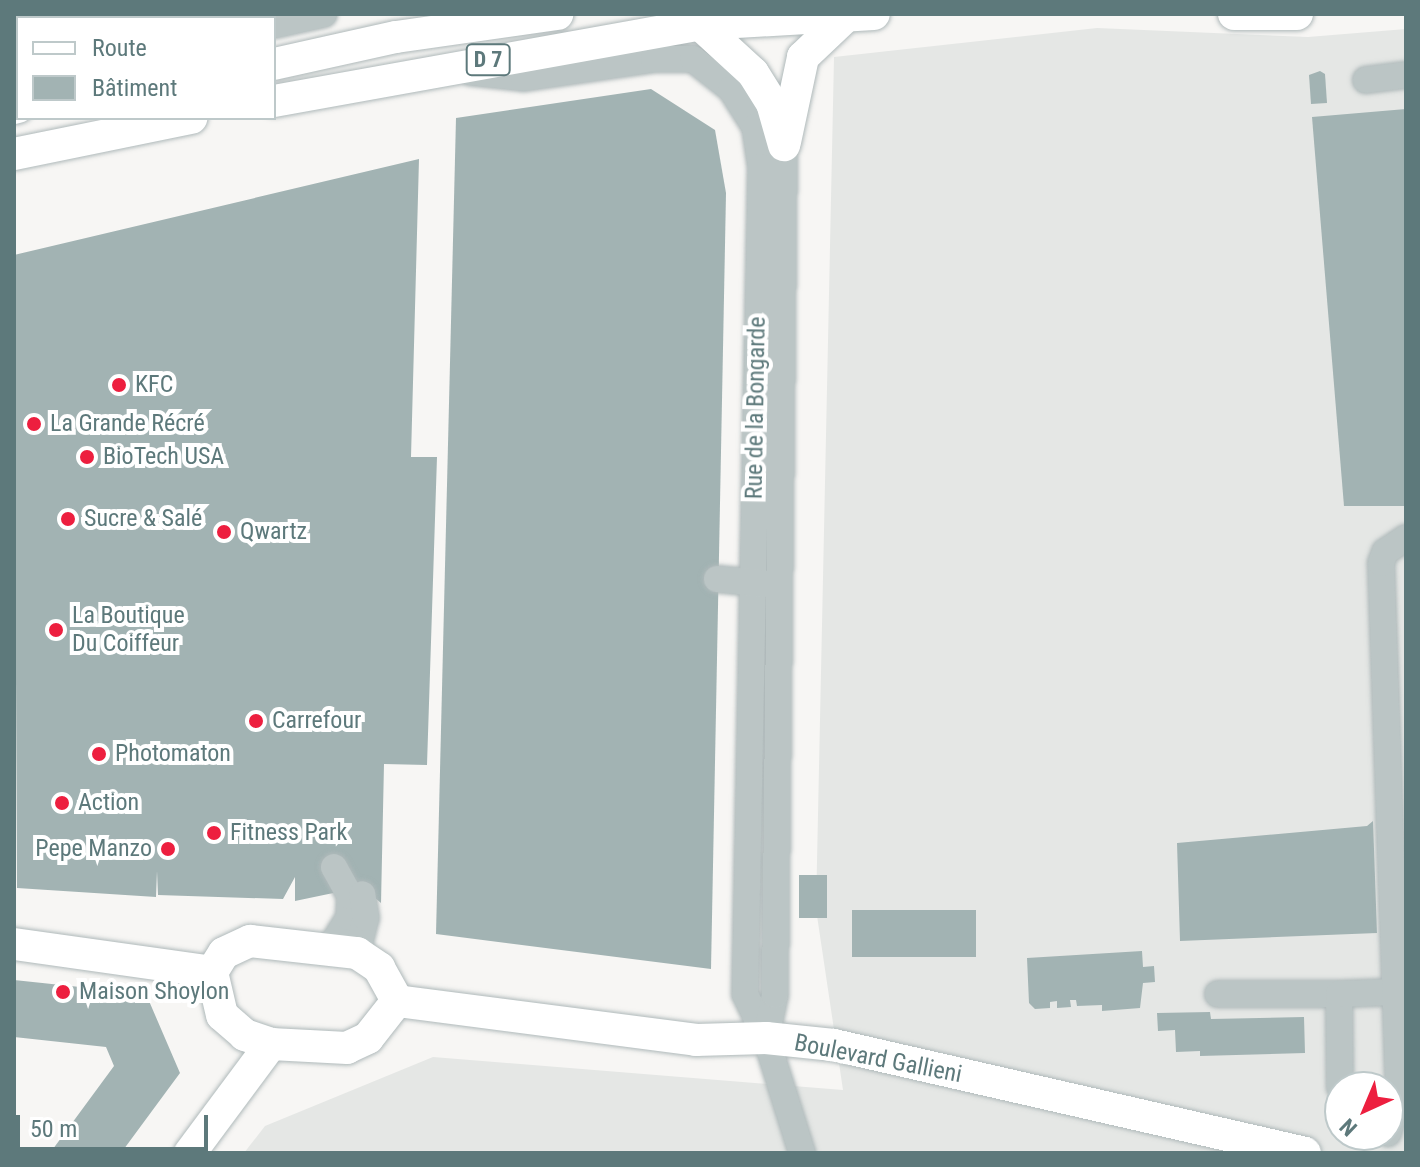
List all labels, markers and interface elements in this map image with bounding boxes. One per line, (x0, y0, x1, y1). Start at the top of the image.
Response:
legend (16, 16, 276, 120)
text: Route (92, 34, 147, 62)
road number: D 7 (464, 42, 512, 78)
text: Bâtiment (92, 74, 177, 102)
street label: Rue de la Bongarde (740, 316, 772, 500)
place label: KFC (135, 371, 173, 399)
marker: KFC (110, 376, 128, 394)
place label: La Grande Récré (50, 410, 205, 438)
marker: La Grande Récré (25, 415, 43, 433)
place label: BioTech USA (103, 443, 224, 471)
marker: BioTech USA (78, 448, 96, 466)
place label: Sucre & Salé (84, 505, 202, 533)
marker: Sucre & Salé (59, 510, 77, 528)
place label: Qwartz (240, 518, 307, 546)
marker: Qwartz (215, 523, 233, 541)
place label: La Boutique Du Coiffeur (72, 602, 185, 658)
marker: La Boutique Du Coiffeur (47, 621, 65, 639)
place label: Carrefour (272, 707, 361, 735)
marker: Carrefour (247, 712, 265, 730)
place label: Photomaton (115, 740, 231, 768)
marker: Photomaton (90, 745, 108, 763)
place label: Action (78, 789, 139, 817)
marker: Action (53, 794, 71, 812)
place label: Fitness Park (230, 819, 347, 847)
marker: Fitness Park (205, 824, 223, 842)
place label: Pepe Manzo (35, 835, 152, 863)
marker: Pepe Manzo (159, 840, 177, 858)
place label: Maison Shoylon (79, 978, 229, 1006)
marker: Maison Shoylon (54, 983, 72, 1001)
street label: Boulevard Gallieni (792, 1029, 964, 1089)
north arrow (1324, 1071, 1404, 1151)
scale bar (20, 1099, 212, 1149)
text: N (1335, 1114, 1362, 1141)
text: 50 m (30, 1115, 77, 1143)

